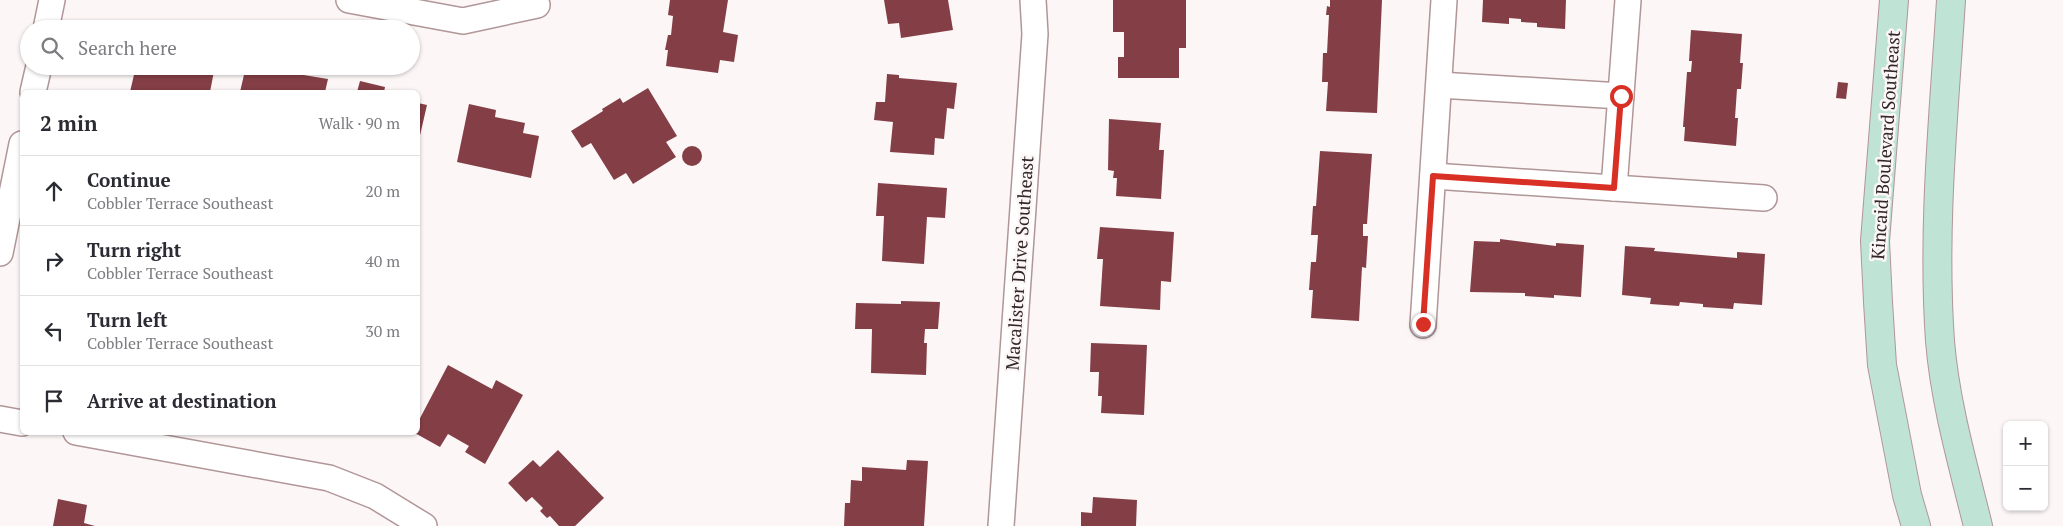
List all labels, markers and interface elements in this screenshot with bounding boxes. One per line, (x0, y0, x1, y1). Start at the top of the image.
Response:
search box (20, 20, 420, 75)
street label: Kincaid Boulevard Southeast (1865, 29, 1905, 260)
icon: search (38, 34, 66, 62)
text: Search here (78, 35, 177, 60)
route start (1610, 85, 1633, 108)
text: 2 min (40, 109, 97, 137)
text: Walk · 90 m (319, 112, 400, 134)
street label: Macalister Drive Southeast (1000, 155, 1038, 371)
text: Continue (87, 167, 171, 192)
icon: ahead (40, 177, 68, 205)
text: 20 m (365, 180, 400, 202)
text: Cobbler Terrace Southeast (87, 192, 273, 214)
text: Turn right (87, 237, 181, 262)
icon: right (40, 247, 68, 275)
text: 40 m (365, 250, 400, 272)
text: Cobbler Terrace Southeast (87, 262, 273, 284)
text: Turn left (87, 307, 168, 332)
route end (1412, 313, 1435, 336)
icon: left (40, 317, 68, 345)
text: 30 m (365, 320, 400, 342)
text: Cobbler Terrace Southeast (87, 332, 273, 354)
icon: arrive (40, 387, 68, 415)
text: Arrive at destination (87, 388, 276, 413)
map controls (2003, 421, 2048, 511)
button: + (2003, 421, 2048, 466)
button: − (2003, 466, 2048, 511)

